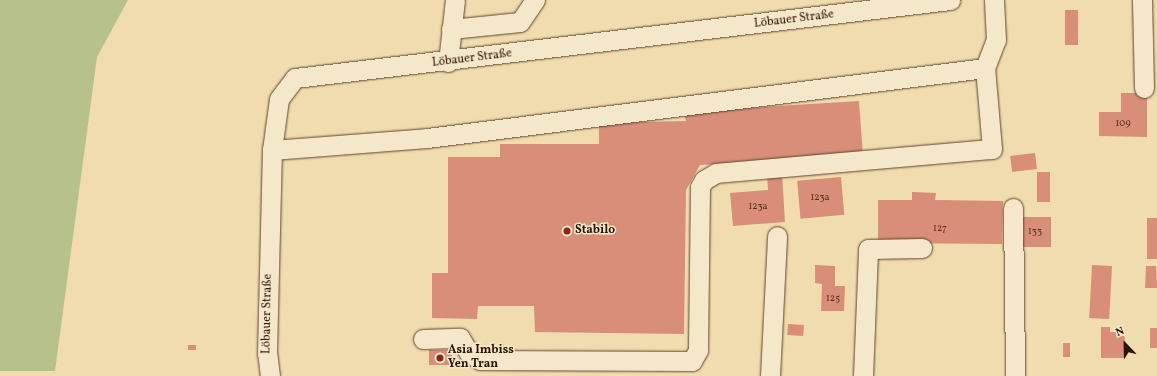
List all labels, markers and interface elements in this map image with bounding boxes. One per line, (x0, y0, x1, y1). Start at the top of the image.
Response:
street label: Löbauer Straße (753, 8, 835, 32)
street label: Löbauer Straße (431, 47, 513, 71)
house number: 109 (1115, 118, 1131, 130)
house number: 123a (810, 192, 830, 204)
house number: 123a (748, 201, 768, 213)
house number: 127 (933, 223, 947, 235)
place label: Stabilo (575, 224, 615, 238)
marker: Stabilo (562, 226, 572, 236)
house number: 133 (1028, 226, 1042, 238)
street label: Löbauer Straße (260, 274, 276, 354)
house number: 125 (826, 293, 840, 305)
north arrow (1105, 324, 1145, 364)
text: N (1114, 324, 1127, 341)
place label: Asia Imbiss Yen Tran (448, 344, 514, 372)
marker: Asia Imbiss Yen Tran (435, 353, 445, 363)

